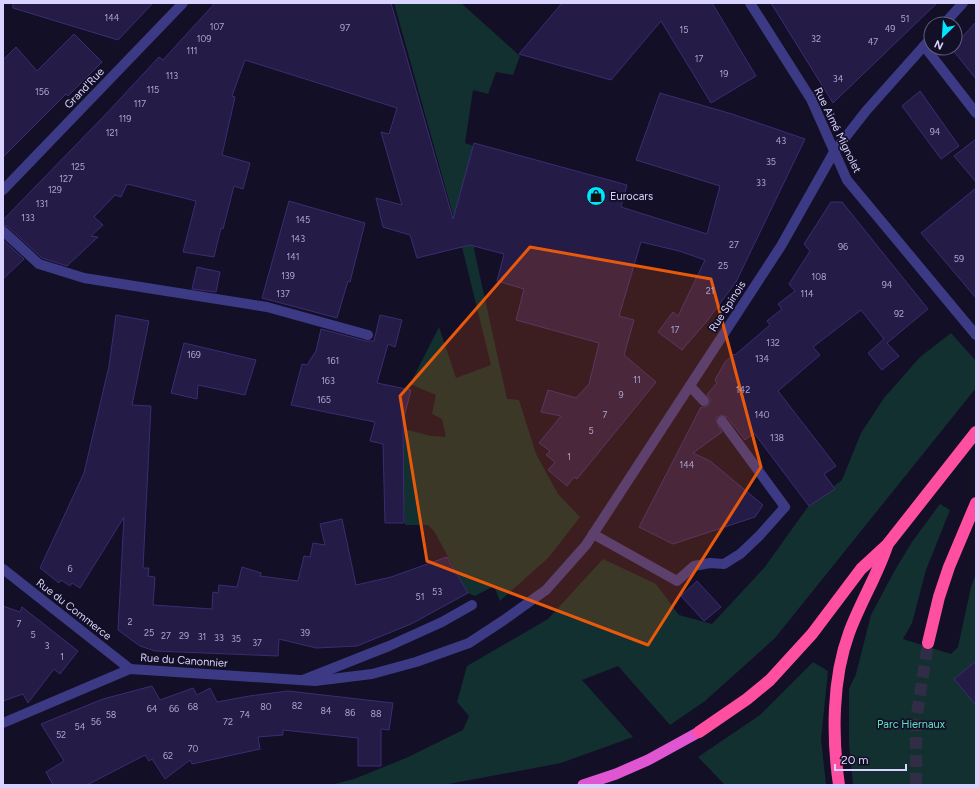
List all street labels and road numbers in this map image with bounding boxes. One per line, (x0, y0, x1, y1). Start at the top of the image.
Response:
street label: Grand'Rue (62, 65, 107, 111)
street label: Rue Aimé Mignolet (811, 85, 864, 175)
street label: Rue Spinois (706, 279, 749, 334)
street label: Rue du Commerce (34, 576, 114, 643)
street label: Rue du Canonnier (140, 651, 228, 670)

